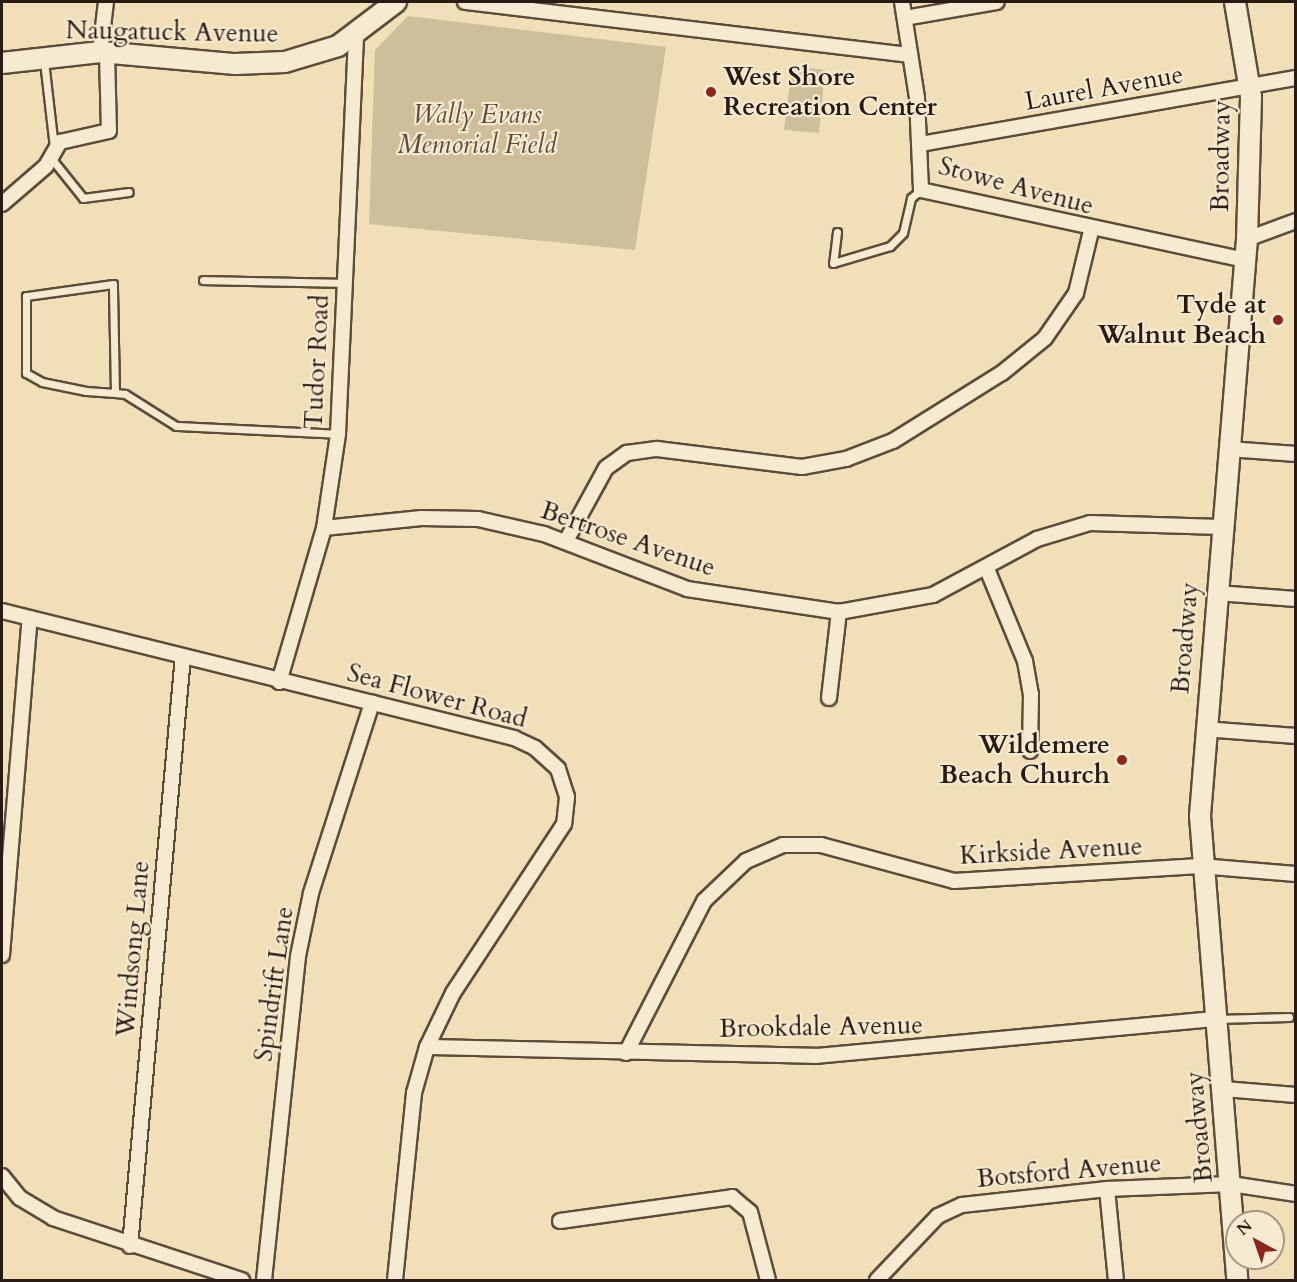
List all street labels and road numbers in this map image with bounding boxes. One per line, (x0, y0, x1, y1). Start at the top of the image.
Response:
street label: Naugatuck Avenue (65, 15, 279, 49)
street label: Laurel Avenue (1022, 59, 1186, 117)
street label: Broadway (1204, 100, 1238, 212)
street label: Stowe Avenue (935, 150, 1097, 222)
street label: Tudor Road (298, 294, 336, 430)
street label: Bertrose Avenue (537, 495, 719, 583)
street label: Broadway (1165, 581, 1205, 695)
street label: Sea Flower Road (344, 657, 530, 735)
street label: Kirkside Avenue (959, 831, 1143, 871)
street label: Windsong Lane (110, 859, 156, 1039)
street label: Spindrift Lane (248, 904, 300, 1064)
street label: Brookdale Avenue (719, 1010, 923, 1044)
street label: Broadway (1179, 1070, 1219, 1184)
street label: Botsford Avenue (975, 1147, 1163, 1195)

